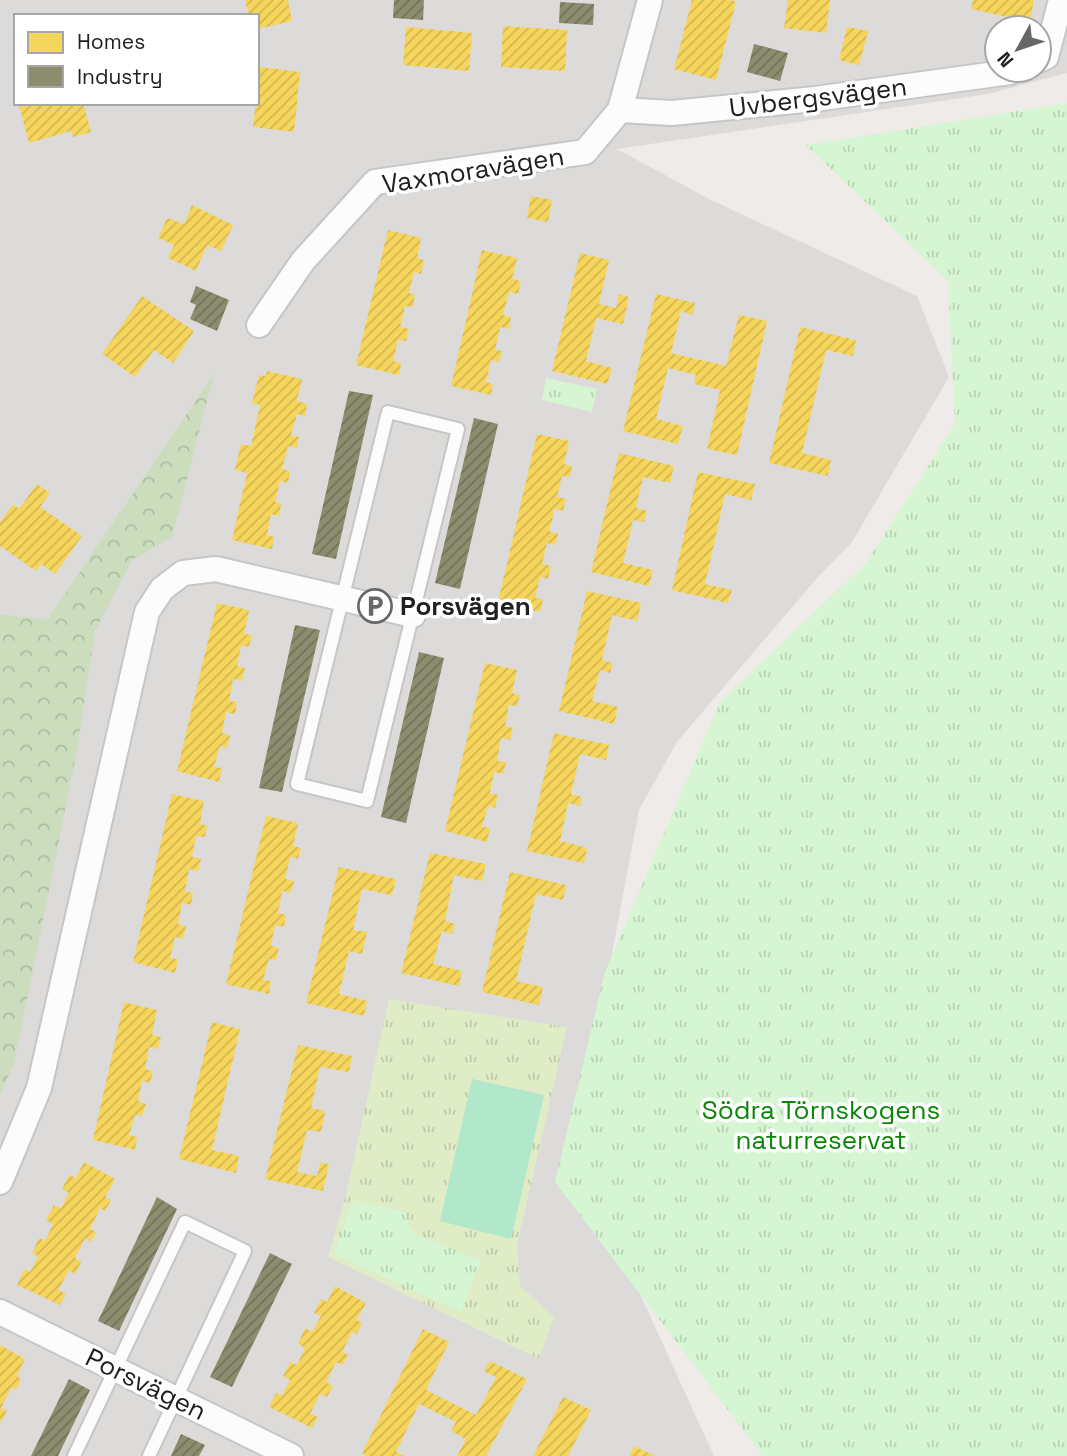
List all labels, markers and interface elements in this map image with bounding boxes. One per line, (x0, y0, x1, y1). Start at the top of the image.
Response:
legend (14, 14, 259, 105)
north arrow (983, 14, 1053, 84)
text: Homes (77, 28, 145, 55)
text: N (992, 47, 1019, 73)
text: Industry (77, 63, 163, 90)
street label: Uvbergsvägen (727, 69, 909, 125)
street label: Vaxmoravägen (380, 139, 566, 201)
parking icon: Porsvägen (356, 587, 394, 625)
place label: Porsvägen (400, 589, 531, 623)
park label: Södra Törnskogens naturreservat (702, 1093, 940, 1157)
street label: Porsvägen (80, 1340, 212, 1428)

